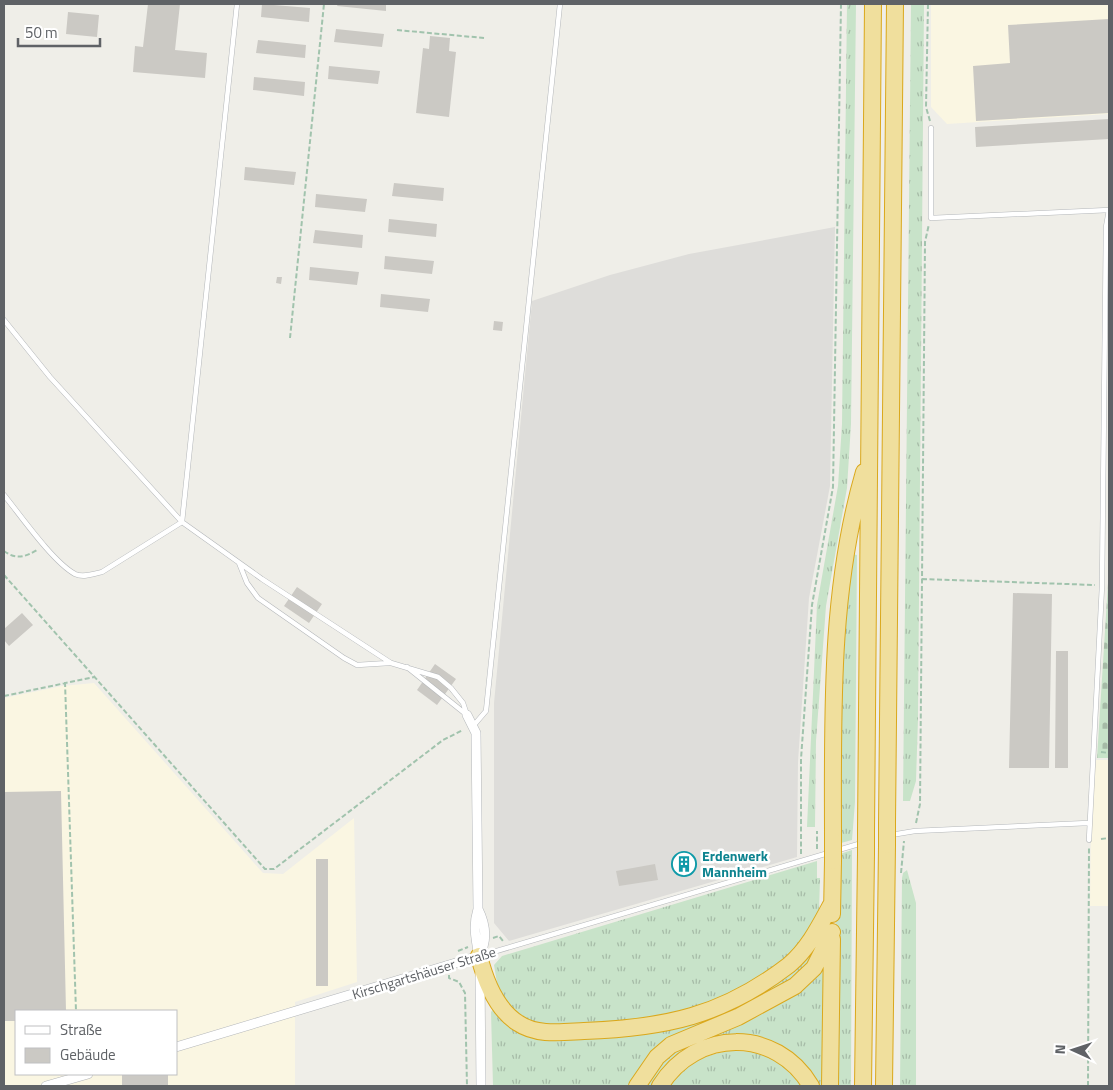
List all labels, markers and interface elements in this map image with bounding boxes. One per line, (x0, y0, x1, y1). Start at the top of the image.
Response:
scale bar (18, 15, 100, 47)
text: 50 m (25, 21, 58, 44)
place label: Erdenwerk Mannheim (702, 845, 769, 882)
building icon: Erdenwerk Mannheim (671, 851, 697, 877)
street label: Kirschgartshäuser Straße (349, 941, 498, 1004)
legend (15, 1010, 178, 1075)
text: Straße (60, 1018, 102, 1041)
north arrow (1048, 1025, 1098, 1075)
text: Gebäude (60, 1043, 116, 1066)
text: N (1049, 1044, 1070, 1055)

